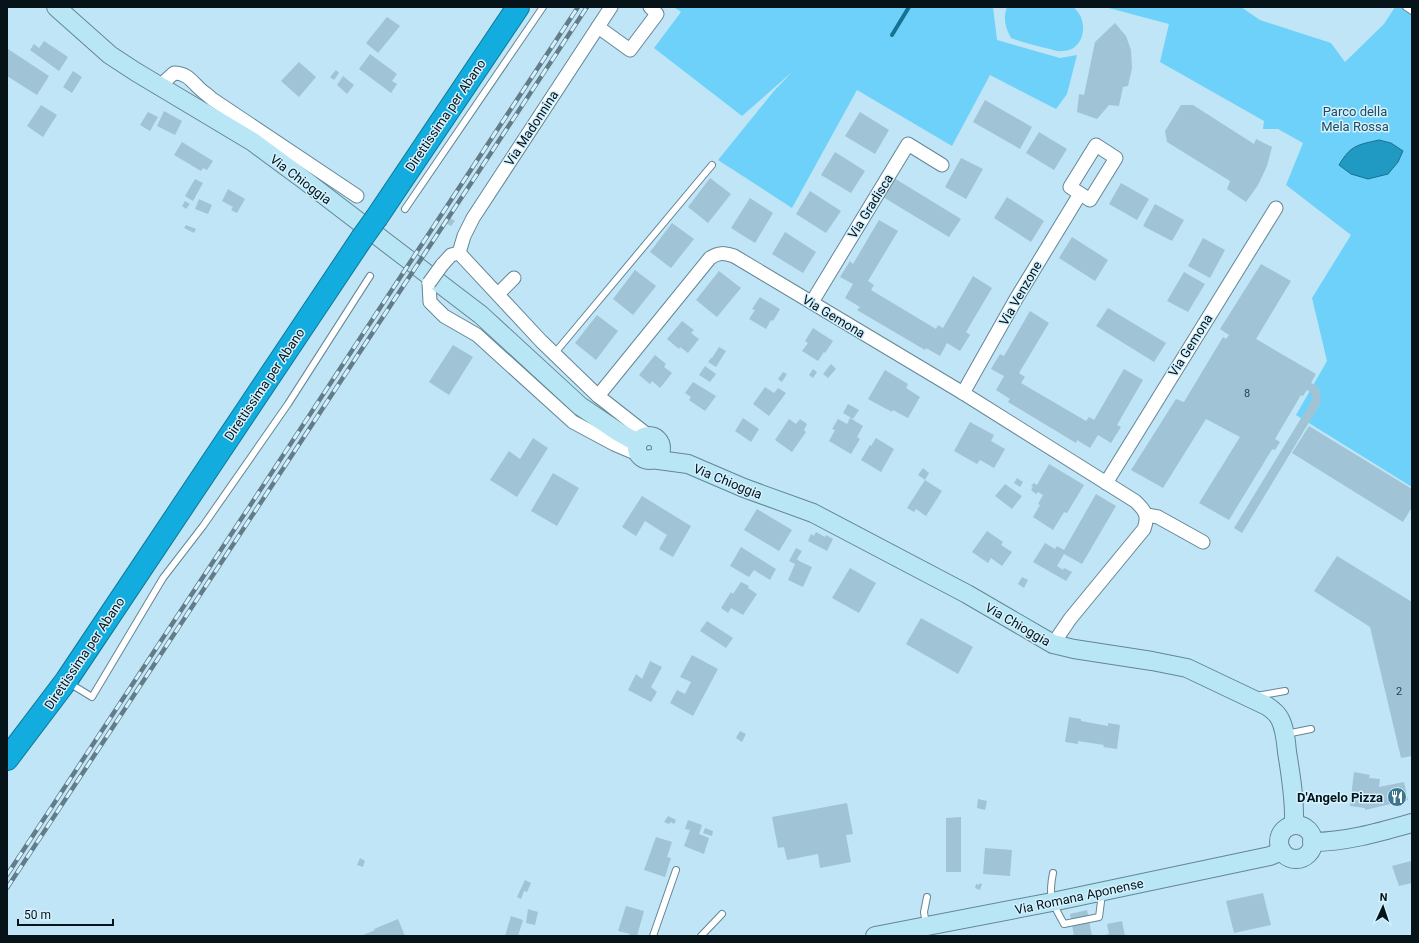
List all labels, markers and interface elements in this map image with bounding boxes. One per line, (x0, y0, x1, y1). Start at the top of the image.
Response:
street label: Direttissima per Abano (402, 56, 489, 174)
street label: Via Madonnina (502, 88, 561, 169)
park label: Parco della Mela Rossa (1321, 104, 1389, 134)
street label: Via Chioggia (267, 152, 334, 207)
street label: Via Gradisca (845, 171, 896, 241)
street label: Via Venzone (996, 258, 1045, 328)
street label: Via Gemona (800, 292, 868, 341)
street label: Via Gemona (1165, 311, 1215, 379)
street label: Direttissima per Abano (221, 325, 308, 443)
house number: 8 (1244, 387, 1250, 400)
street label: Via Chioggia (691, 461, 764, 502)
street label: Direttissima per Abano (41, 594, 128, 712)
street label: Via Chioggia (982, 600, 1053, 649)
house number: 2 (1396, 685, 1402, 698)
restaurant icon: D'Angelo Pizza (1386, 786, 1408, 808)
place label: D'Angelo Pizza (1297, 790, 1383, 805)
street label: Via Romana Aponense (1013, 875, 1145, 917)
north arrow (1363, 887, 1403, 927)
text: N (1379, 891, 1388, 904)
scale bar (18, 901, 113, 927)
text: 50 m (24, 908, 51, 922)

